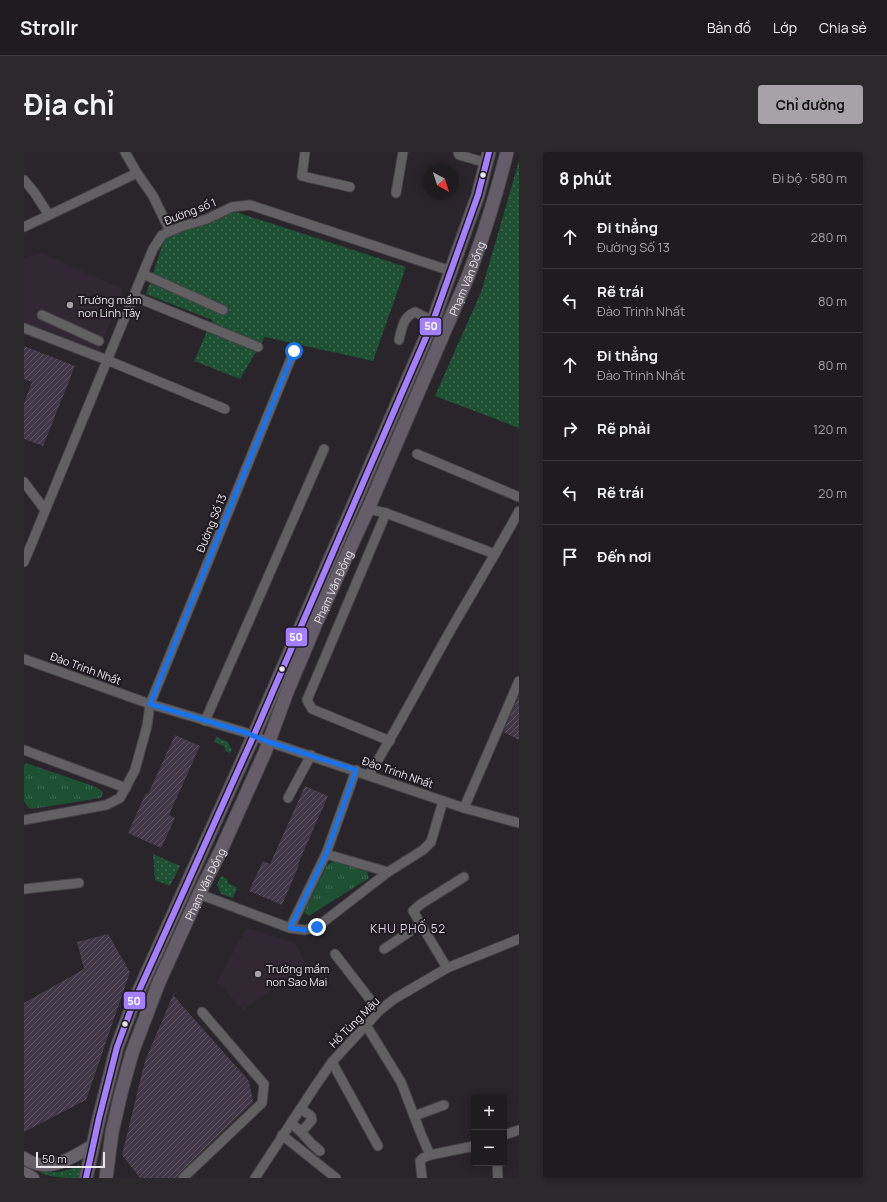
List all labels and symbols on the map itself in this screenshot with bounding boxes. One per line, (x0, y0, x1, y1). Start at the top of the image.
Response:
north arrow (423, 164, 459, 200)
unlabelled marker (478, 170, 488, 180)
street label: Đường số 1 (162, 194, 218, 228)
street label: Phạm Văn Đồng (445, 239, 488, 318)
place label: Trường mầm non Linh Tây (78, 292, 141, 320)
marker: Trường mầm non Linh Tây (65, 300, 75, 310)
line badge: 50 (419, 317, 442, 336)
text: 50 (424, 318, 438, 333)
route start (285, 342, 303, 360)
street label: Đường Số 13 (192, 492, 230, 554)
street label: Phạm Văn Đồng (310, 548, 356, 626)
line badge: 50 (285, 627, 308, 647)
text: 50 (289, 629, 303, 644)
street label: Đào Trinh Nhất (48, 648, 124, 688)
unlabelled marker (277, 664, 287, 674)
street label: Đào Trinh Nhất (360, 753, 436, 791)
street label: Phạm Văn Đồng (181, 845, 228, 923)
route end (308, 918, 326, 936)
district label: KHU PHỐ 52 (370, 919, 446, 937)
place label: Trường mầm non Sao Mai (266, 961, 329, 989)
marker: Trường mầm non Sao Mai (253, 969, 263, 979)
line badge: 50 (123, 991, 146, 1010)
text: 50 (127, 993, 141, 1008)
street label: Hồ Tùng Mậu (325, 993, 383, 1051)
unlabelled marker (120, 1019, 130, 1029)
scale bar (36, 1150, 105, 1169)

